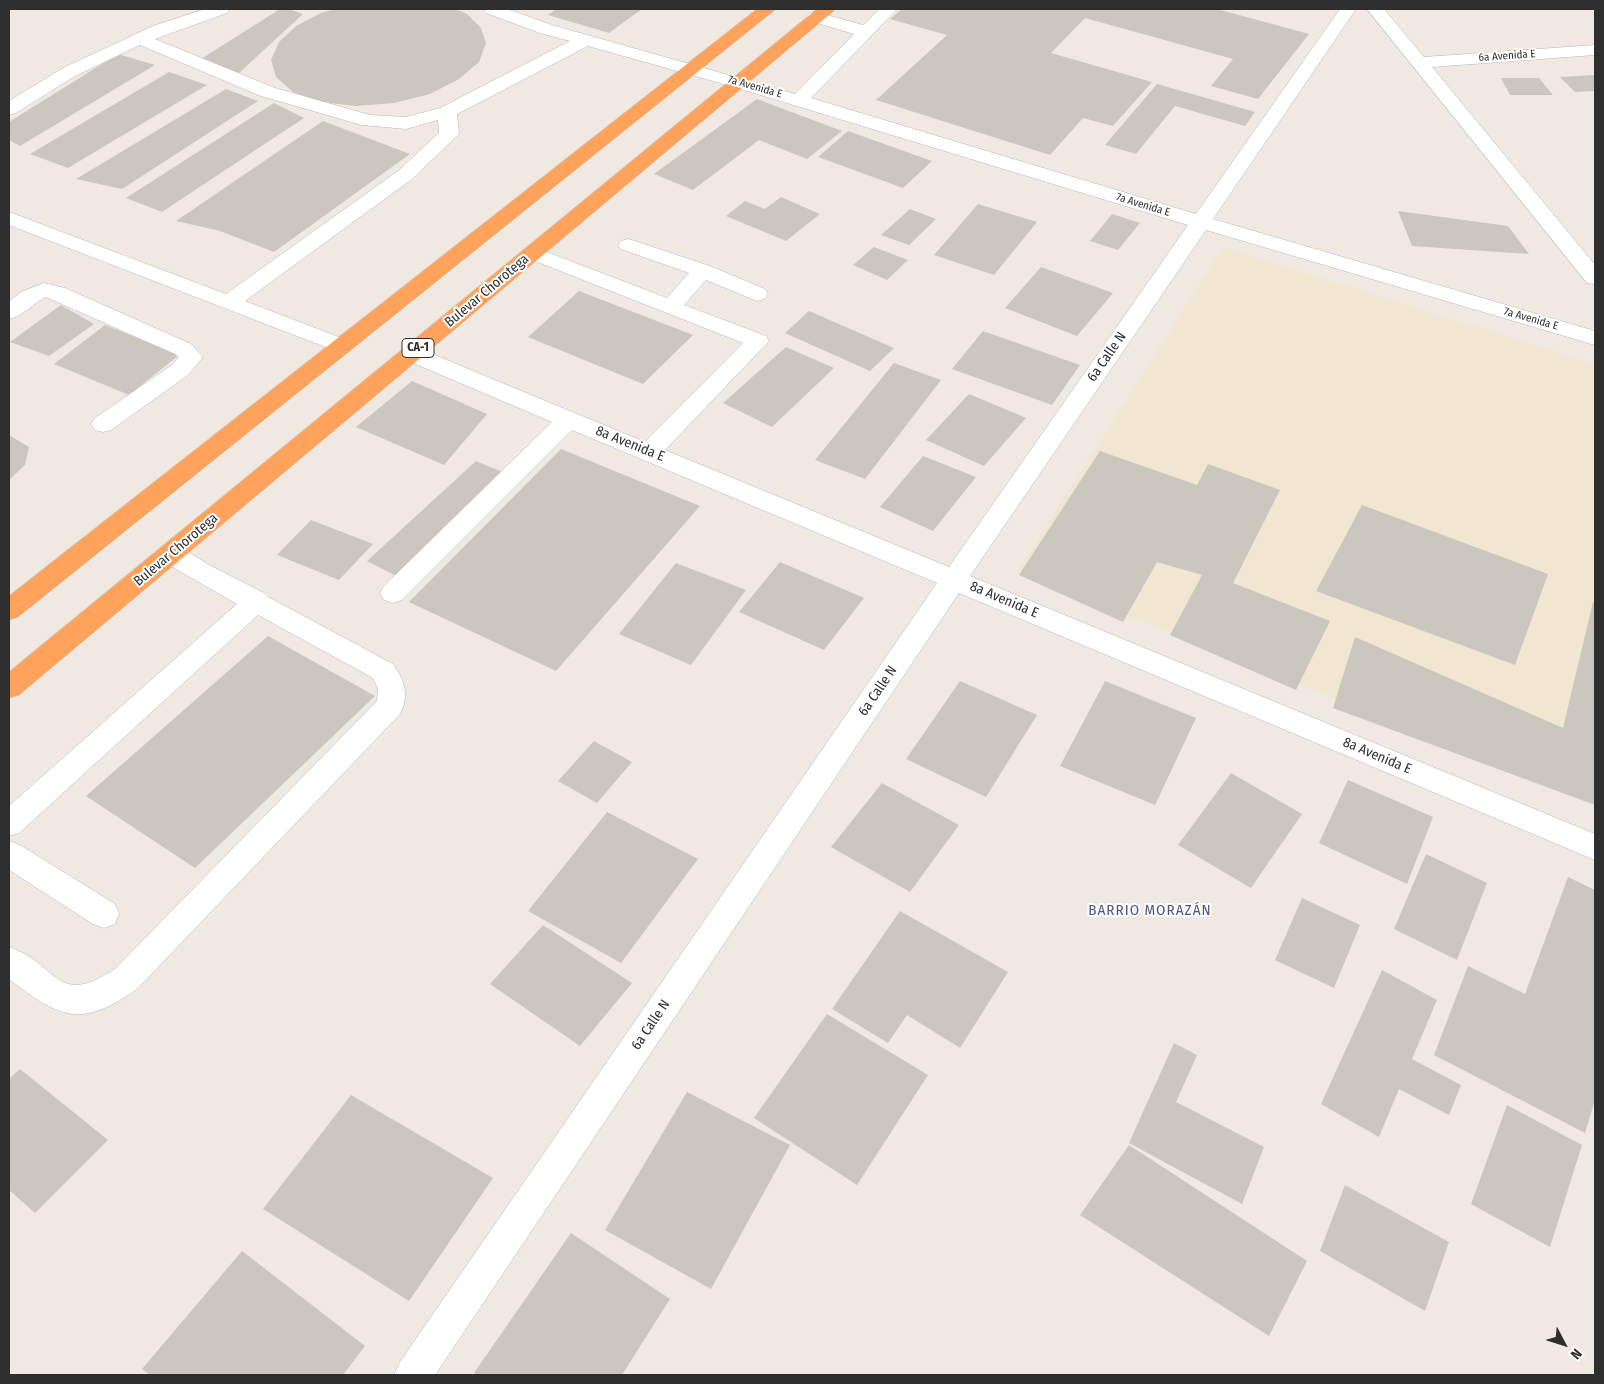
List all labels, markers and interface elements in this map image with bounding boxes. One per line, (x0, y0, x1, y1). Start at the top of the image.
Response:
street label: 6a Avenida E (1478, 47, 1536, 65)
street label: 7a Avenida E (726, 73, 784, 101)
street label: 7a Avenida E (1114, 191, 1172, 219)
street label: Bulevar Chorotega (442, 251, 532, 331)
street label: 7a Avenida E (1502, 305, 1560, 333)
street label: 6a Calle N (1084, 329, 1130, 385)
road number: CA-1 (402, 338, 434, 358)
street label: 8a Avenida E (593, 423, 667, 465)
street label: Bulevar Chorotega (131, 510, 221, 590)
street label: 8a Avenida E (967, 578, 1041, 622)
street label: 6a Calle N (855, 663, 901, 719)
street label: 8a Avenida E (1340, 734, 1414, 778)
district label: BARRIO MORAZÁN (1087, 902, 1213, 920)
street label: 6a Calle N (628, 997, 674, 1053)
north arrow (1539, 1319, 1589, 1369)
text: N (1567, 1345, 1585, 1363)

